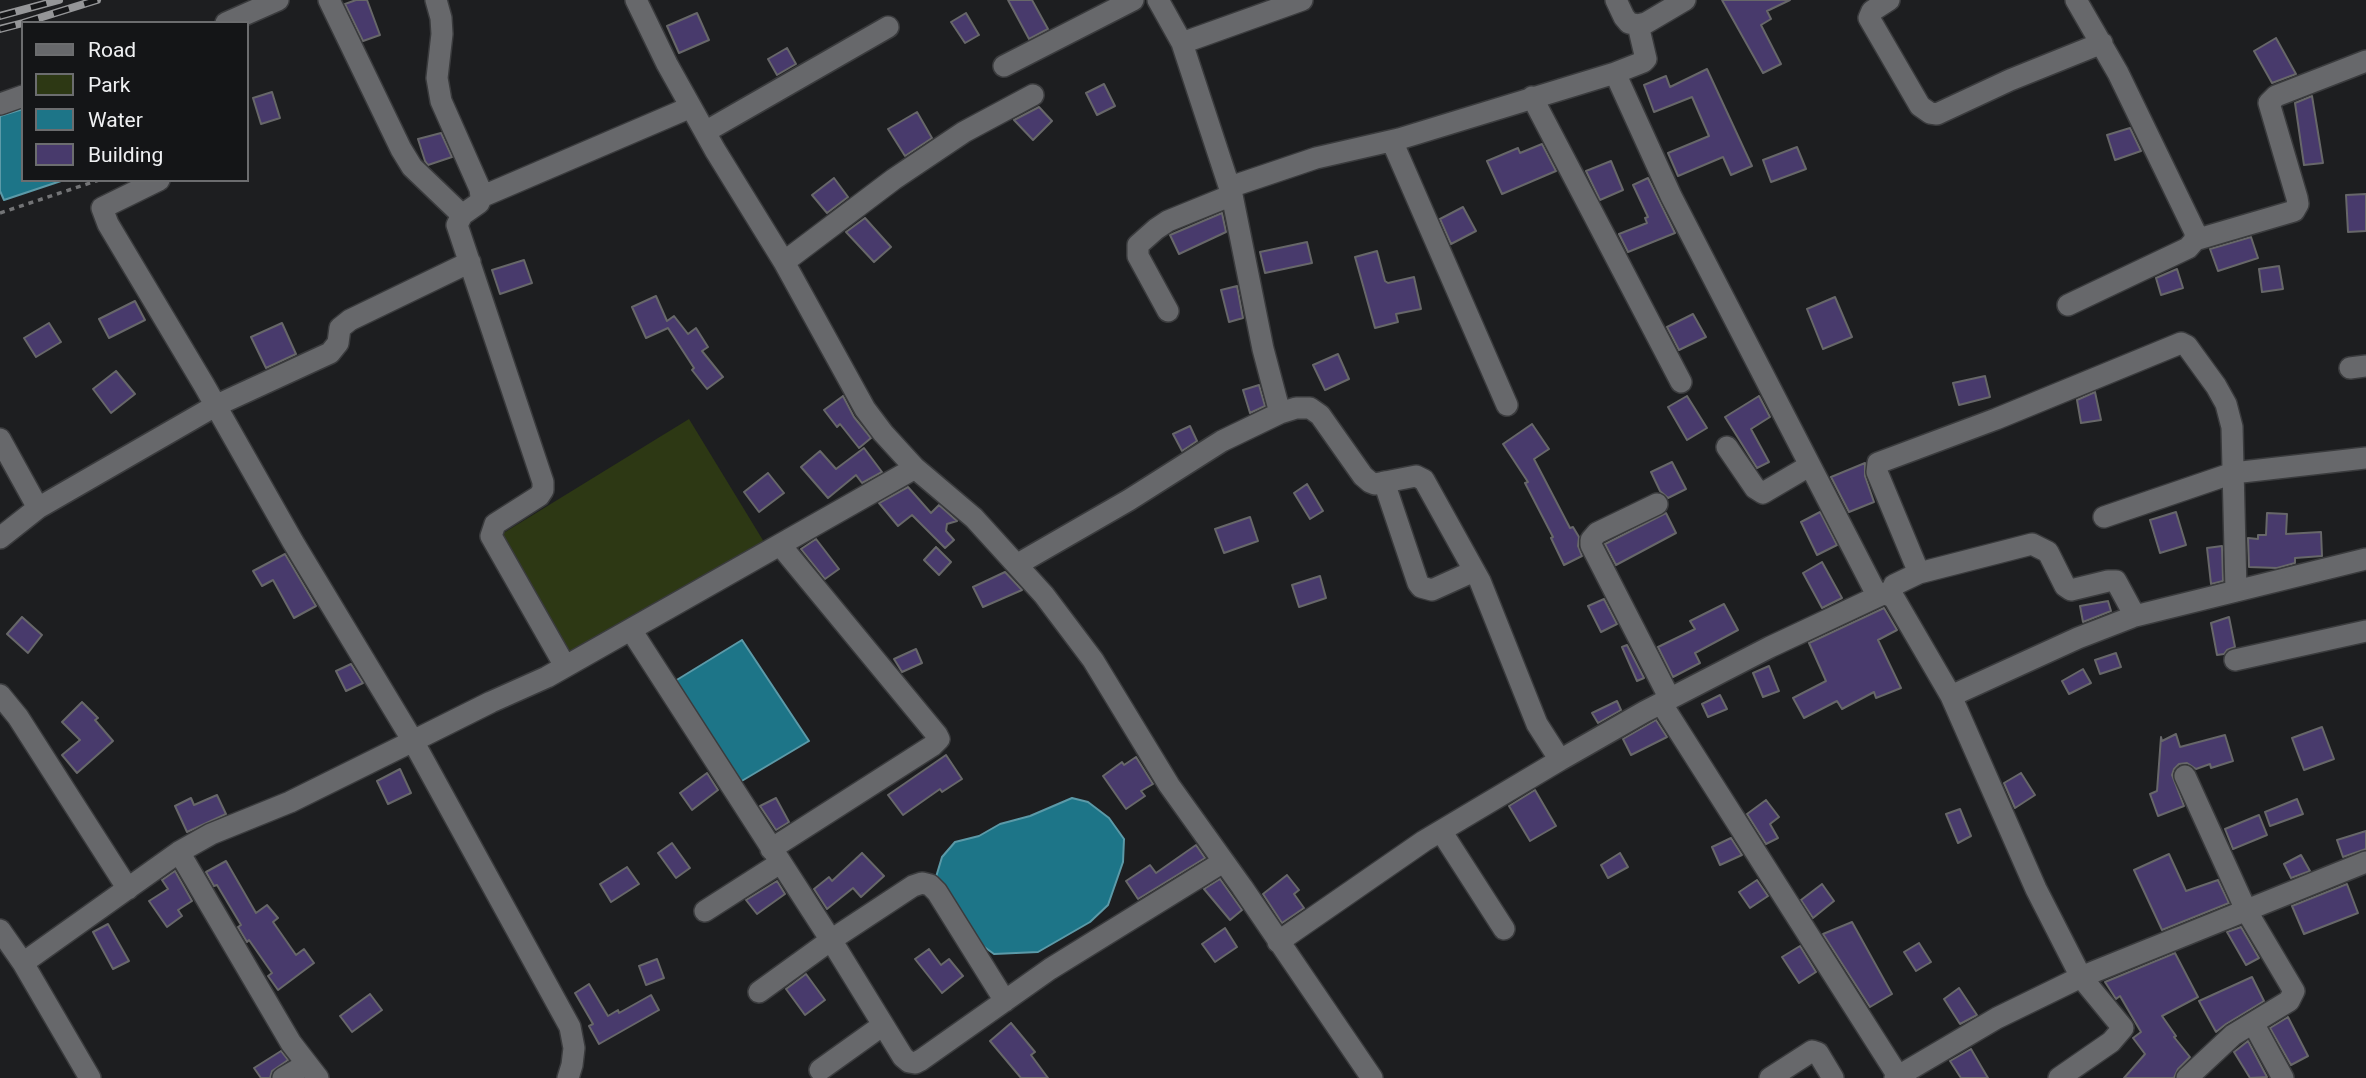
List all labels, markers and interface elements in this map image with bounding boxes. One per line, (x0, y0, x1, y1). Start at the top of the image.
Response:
legend (21, 21, 248, 182)
text: Road (88, 38, 136, 62)
text: Park (88, 73, 130, 97)
text: Water (88, 108, 143, 132)
text: Building (88, 143, 163, 167)

